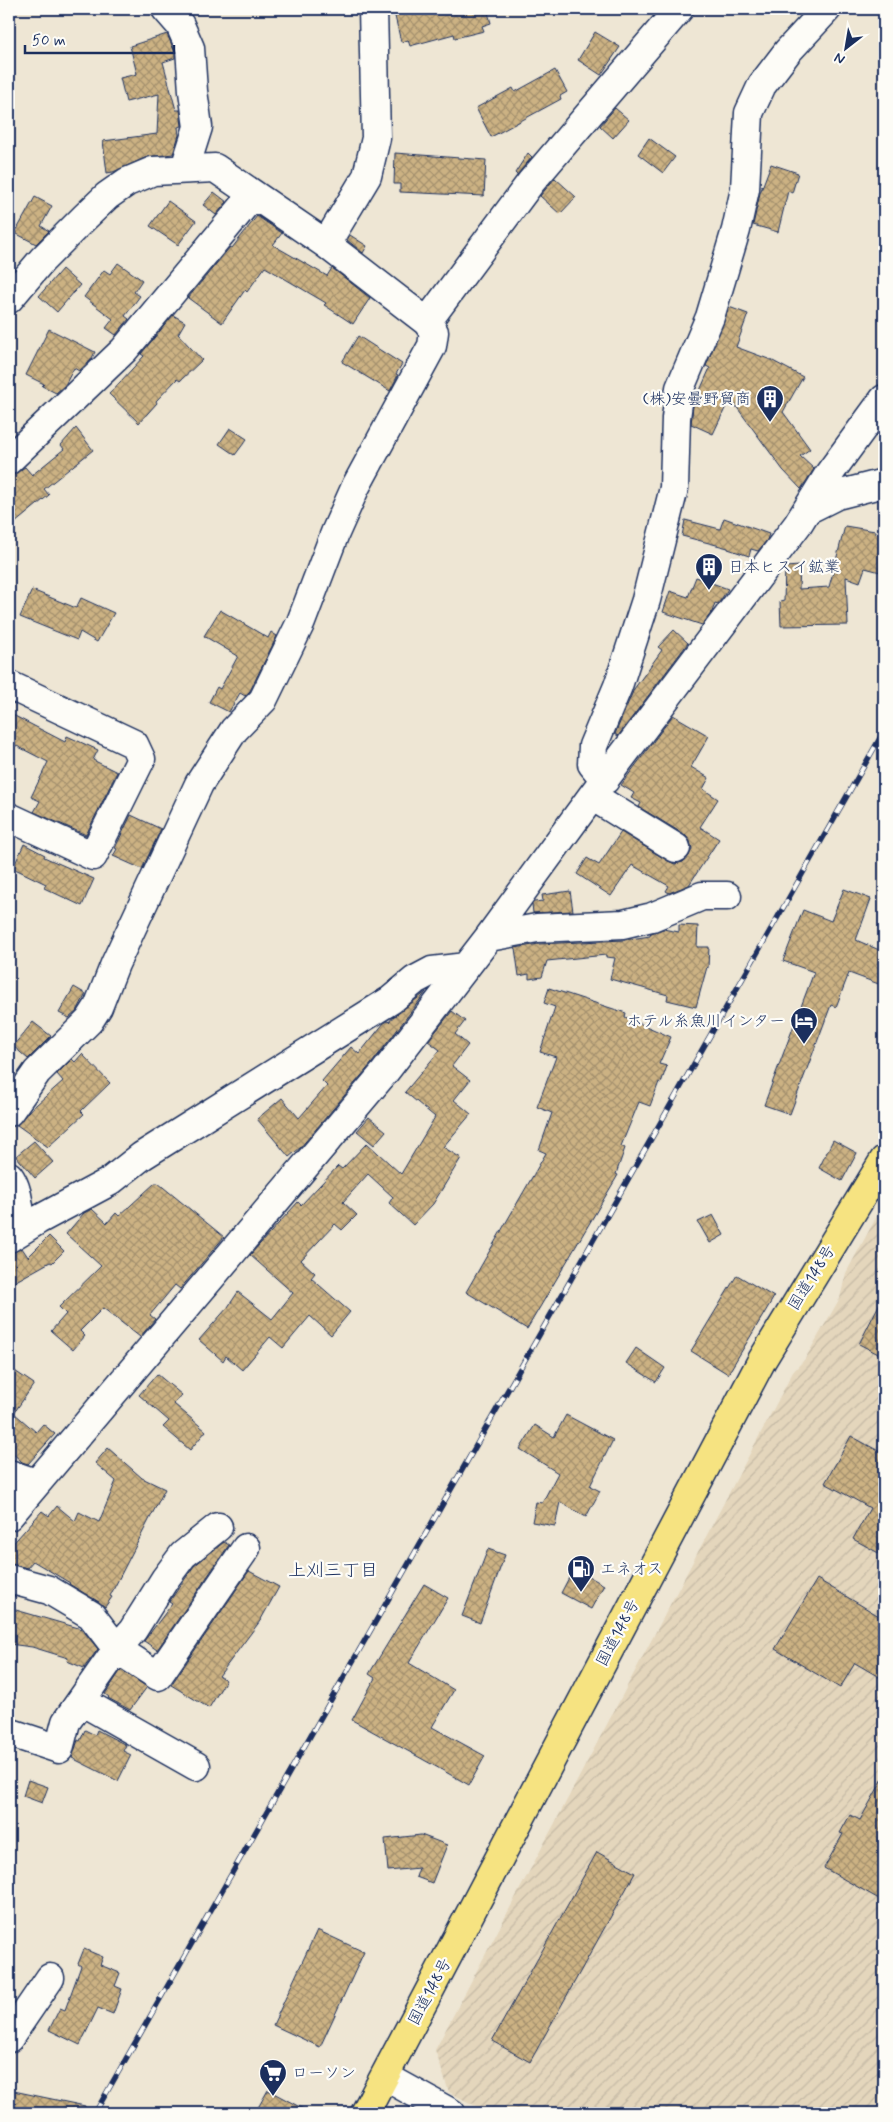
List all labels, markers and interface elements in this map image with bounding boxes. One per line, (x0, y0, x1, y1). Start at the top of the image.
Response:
scale bar (25, 22, 174, 54)
north arrow (820, 22, 870, 72)
text: 50 m (32, 31, 66, 51)
text: N (831, 48, 848, 68)
building icon: (株)安曇野貿商 (755, 384, 785, 423)
place label: (株)安曇野貿商 (642, 389, 751, 410)
building icon: 日本ヒスイ鉱業 (694, 552, 724, 591)
place label: 日本ヒスイ鉱業 (728, 557, 840, 578)
hotel icon: ホテル糸魚川インター (789, 1006, 819, 1045)
place label: ホテル糸魚川インター (626, 1011, 785, 1032)
street label: 国道148号 (784, 1241, 840, 1315)
fuel station icon: エネオス (566, 1554, 596, 1593)
district label: 上刈三丁目 (288, 1559, 378, 1583)
place label: エネオス (600, 1559, 663, 1580)
street label: 国道148号 (591, 1596, 645, 1670)
street label: 国道148号 (403, 1955, 457, 2029)
supermarket icon: ローソン (258, 2058, 288, 2097)
place label: ローソン (292, 2063, 356, 2084)

